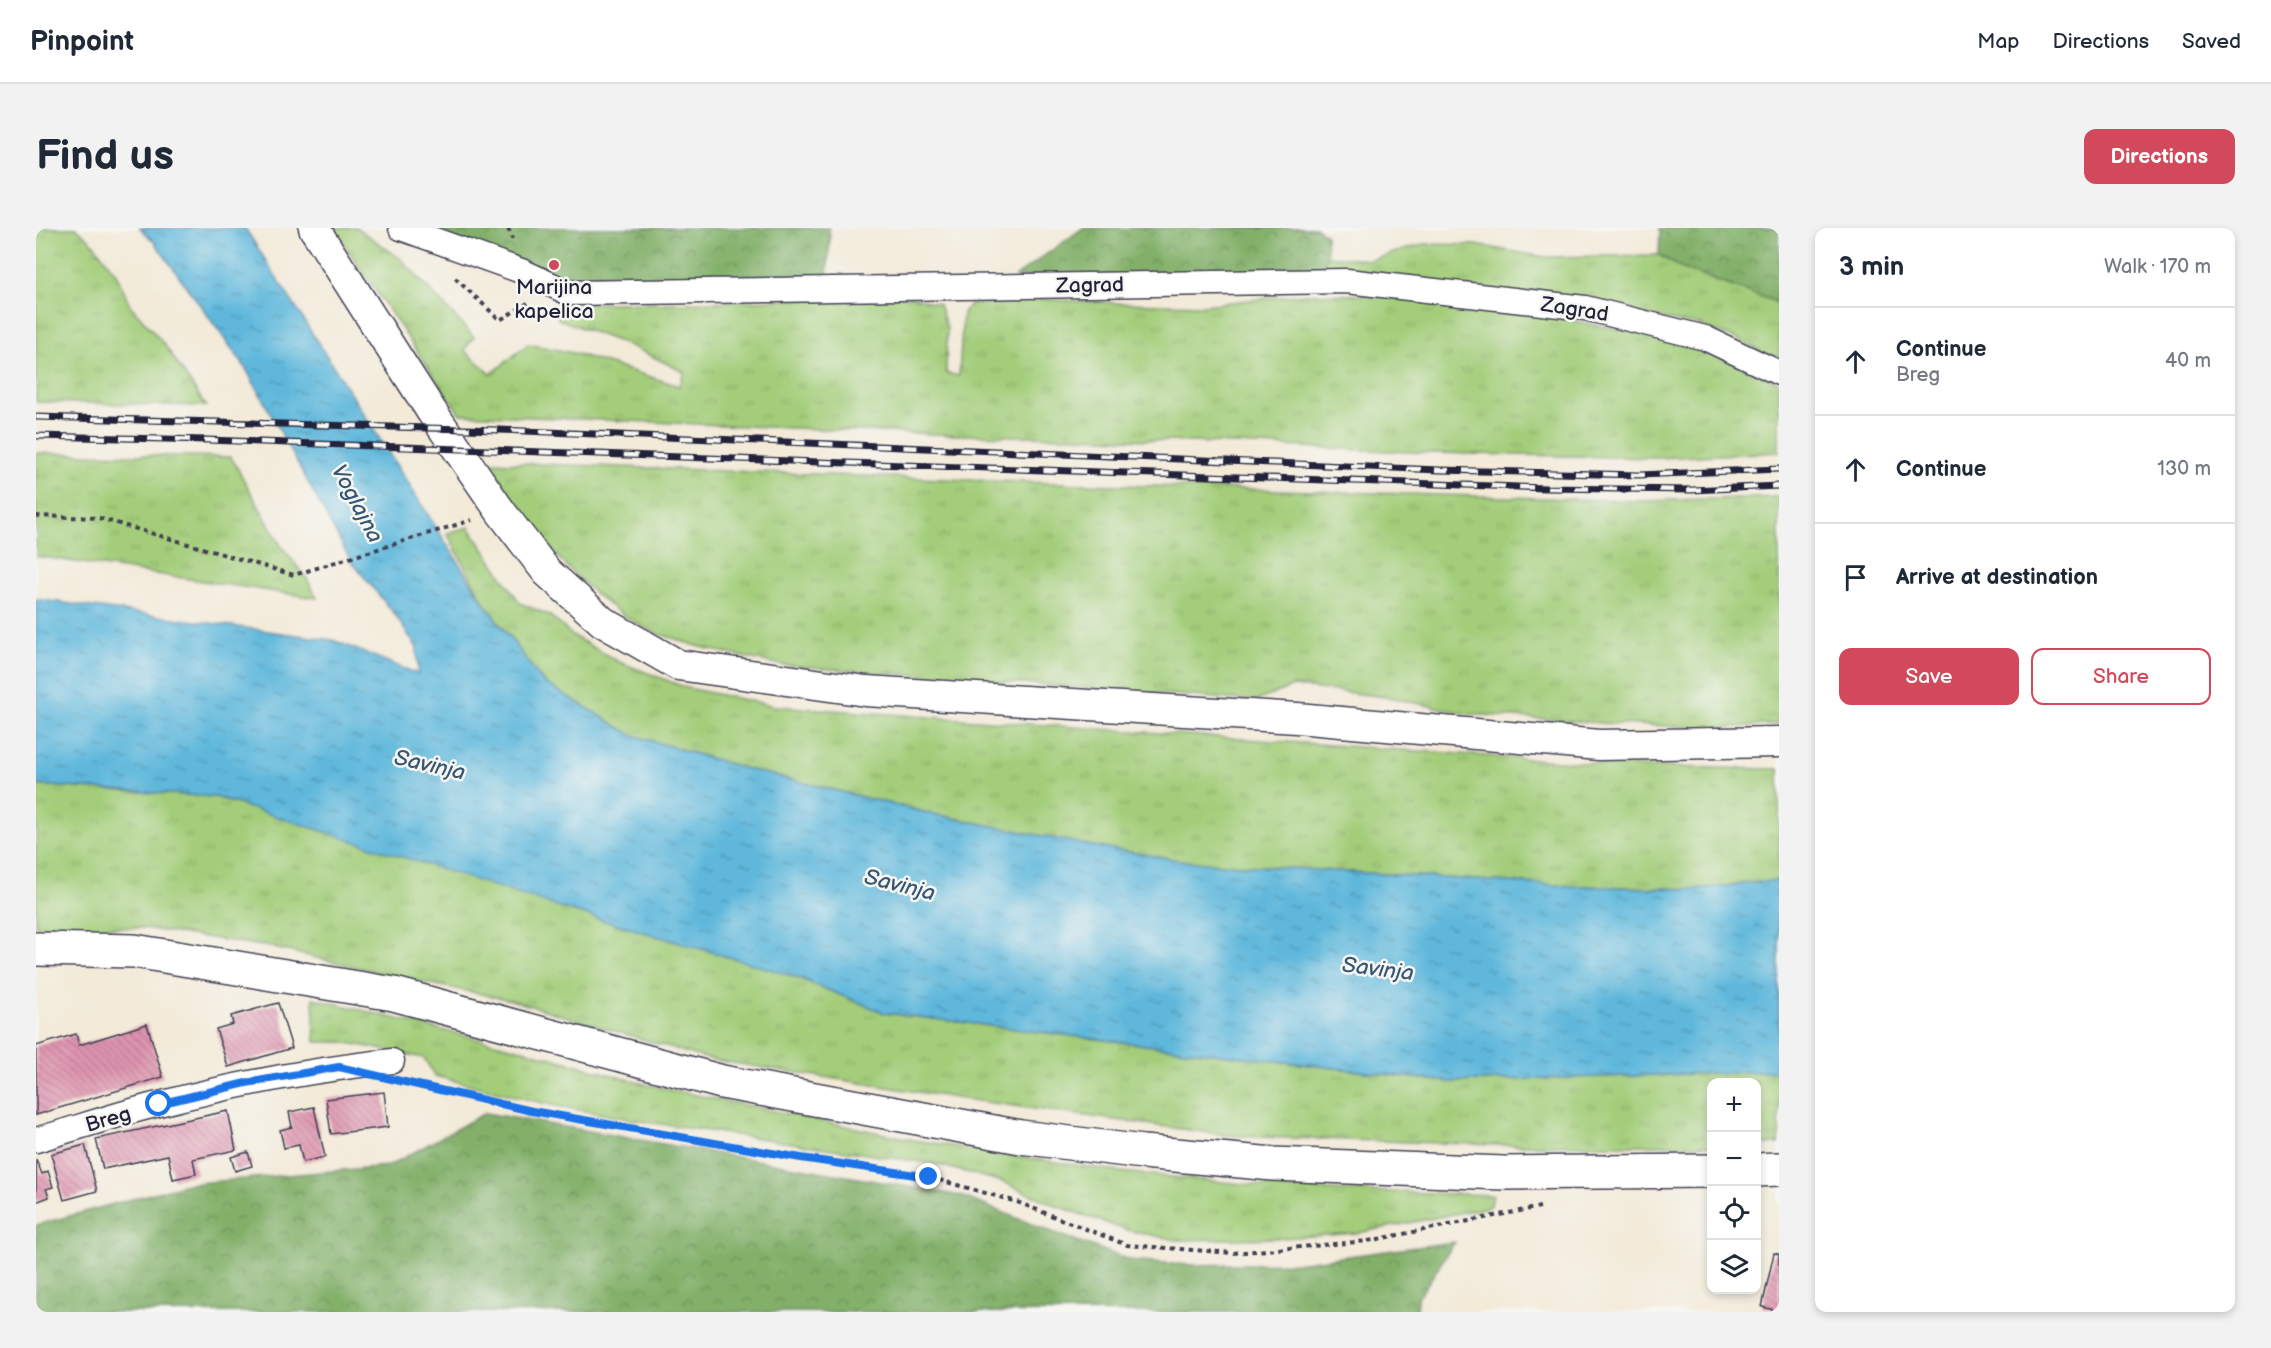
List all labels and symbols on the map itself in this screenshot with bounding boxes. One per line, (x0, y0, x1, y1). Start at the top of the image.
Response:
marker: Marijina kapelica (547, 258, 561, 272)
street label: Zagrad (1055, 272, 1124, 299)
place label: Marijina kapelica (514, 275, 594, 324)
street label: Zagrad (1538, 292, 1610, 327)
water label: Voglajna (325, 460, 389, 548)
water label: Savinja (392, 744, 468, 787)
water label: Savinja (861, 864, 938, 907)
water label: Savinja (1340, 952, 1415, 987)
route start (145, 1090, 171, 1116)
street label: Breg (83, 1101, 134, 1138)
route end (915, 1163, 941, 1189)

